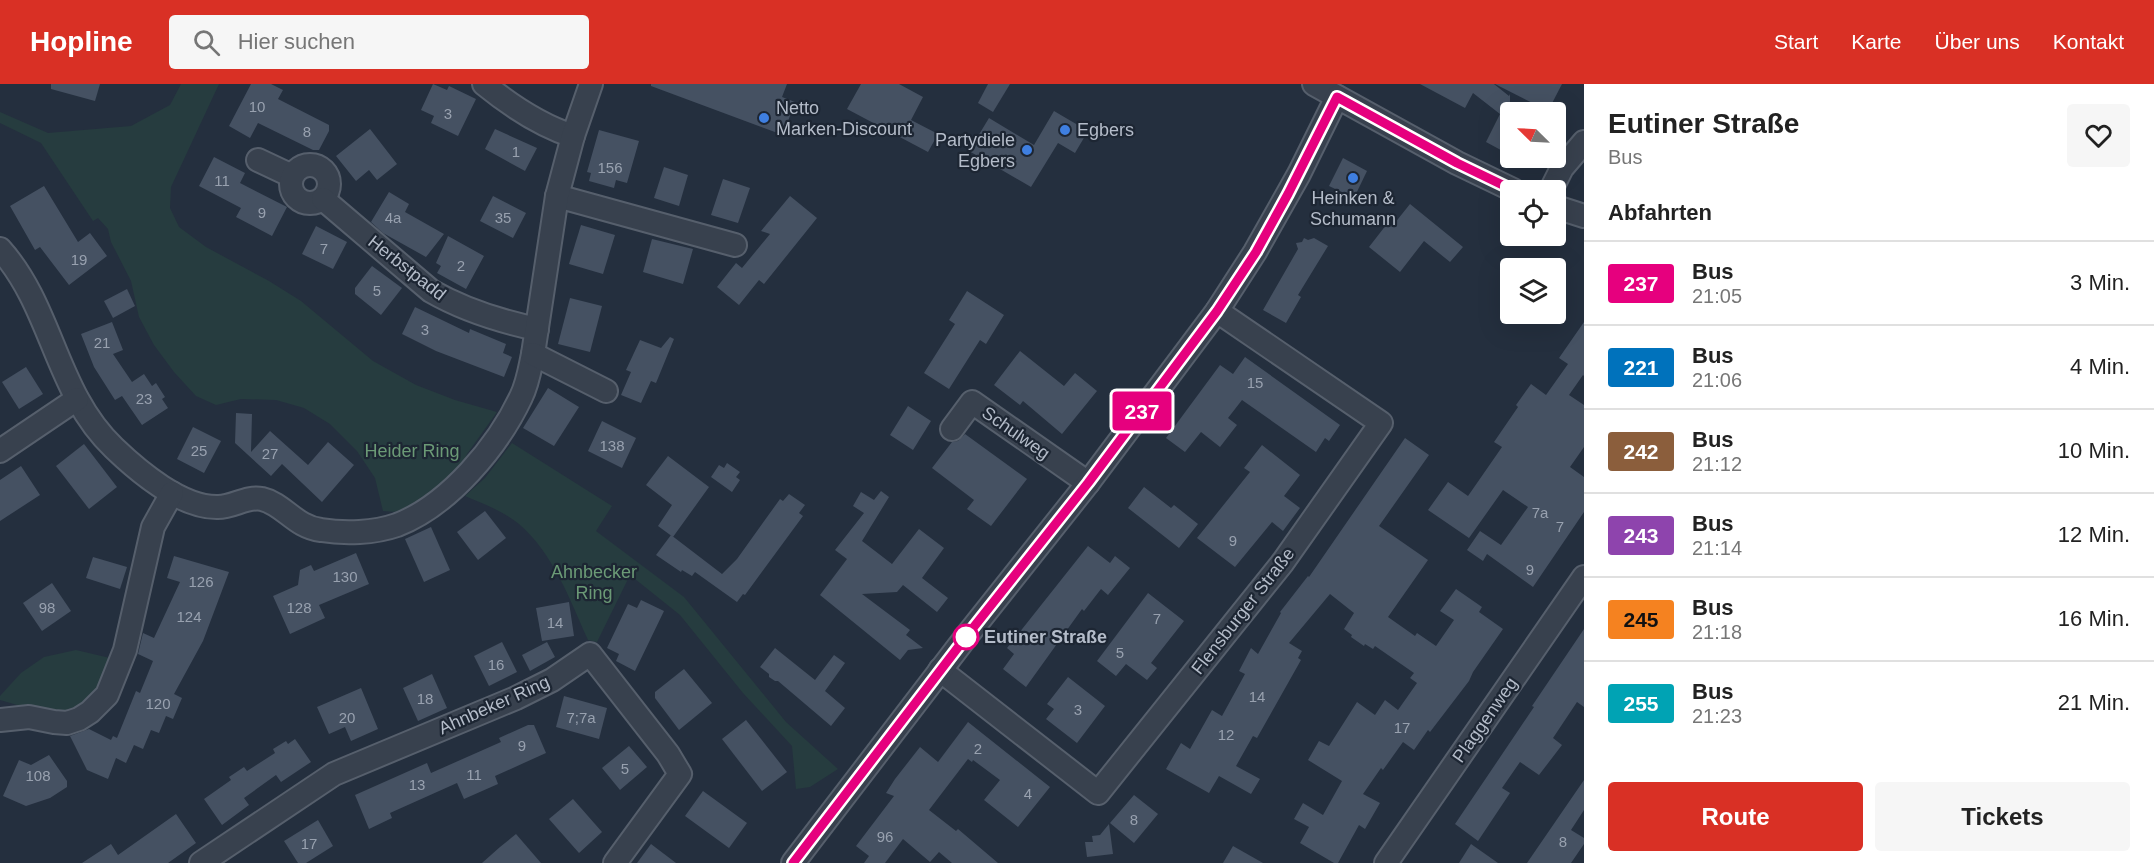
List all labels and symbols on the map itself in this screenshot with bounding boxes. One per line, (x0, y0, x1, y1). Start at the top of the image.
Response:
house number: 10 (249, 98, 265, 115)
place label: Netto Marken-Discount (776, 98, 912, 139)
north arrow (1500, 102, 1566, 168)
house number: 3 (444, 105, 452, 122)
marker: Netto Marken-Discount (757, 111, 771, 125)
place label: Egbers (1077, 120, 1134, 140)
house number: 8 (303, 123, 311, 140)
marker: Egbers (1058, 123, 1072, 137)
place label: Partydiele Egbers (935, 130, 1015, 171)
house number: 1 (512, 143, 520, 160)
marker: Partydiele Egbers (1020, 143, 1034, 157)
house number: 156 (597, 159, 623, 176)
marker: Heinken & Schumann (1346, 171, 1360, 185)
house number: 11 (214, 172, 230, 189)
place label: Heinken & Schumann (1310, 188, 1396, 229)
house number: 9 (258, 204, 266, 221)
house number: 4a (385, 209, 402, 226)
house number: 35 (495, 209, 511, 226)
street label: Herbstpadd (364, 231, 450, 305)
house number: 7 (320, 240, 328, 257)
house number: 19 (71, 251, 87, 268)
house number: 2 (457, 257, 465, 274)
house number: 5 (373, 282, 381, 299)
house number: 3 (421, 321, 429, 338)
house number: 21 (94, 334, 110, 351)
house number: 15 (1247, 374, 1263, 391)
house number: 23 (136, 390, 152, 407)
line badge: 237 (1108, 392, 1176, 430)
street label: Schulweg (978, 402, 1054, 464)
house number: 138 (599, 437, 625, 454)
park label: Heider Ring (364, 441, 460, 461)
house number: 25 (191, 442, 207, 459)
house number: 27 (262, 445, 278, 462)
house number: 7a (1532, 504, 1549, 521)
house number: 7 (1556, 518, 1564, 535)
house number: 9 (1229, 532, 1237, 549)
street label: Flensburger Straße (1187, 544, 1299, 678)
house number: 9 (1526, 561, 1534, 578)
park label: Ahnbecker Ring (551, 562, 637, 603)
house number: 130 (332, 568, 358, 585)
house number: 126 (188, 573, 214, 590)
house number: 98 (39, 599, 55, 616)
house number: 128 (286, 599, 312, 616)
house number: 124 (176, 608, 202, 625)
house number: 7 (1153, 610, 1161, 627)
house number: 14 (547, 614, 563, 631)
marker: Eutiner Straße (953, 624, 979, 650)
place label: Eutiner Straße (984, 627, 1107, 647)
house number: 5 (1116, 644, 1124, 661)
house number: 16 (488, 656, 504, 673)
street label: Ahnbeker Ring (436, 672, 552, 738)
street label: Plaggenweg (1448, 674, 1522, 766)
house number: 14 (1249, 688, 1265, 705)
house number: 18 (417, 690, 433, 707)
house number: 120 (145, 695, 171, 712)
house number: 3 (1074, 701, 1082, 718)
house number: 20 (339, 709, 355, 726)
house number: 7;7a (566, 709, 596, 726)
house number: 17 (1394, 719, 1410, 736)
house number: 12 (1218, 726, 1234, 743)
house number: 9 (518, 737, 526, 754)
house number: 2 (974, 740, 982, 757)
house number: 5 (621, 760, 629, 777)
house number: 11 (466, 766, 482, 783)
house number: 108 (25, 767, 51, 784)
house number: 13 (409, 776, 425, 793)
house number: 4 (1024, 785, 1032, 802)
house number: 8 (1130, 811, 1138, 828)
house number: 96 (877, 828, 893, 845)
house number: 8 (1559, 833, 1567, 850)
house number: 17 (301, 835, 317, 852)

